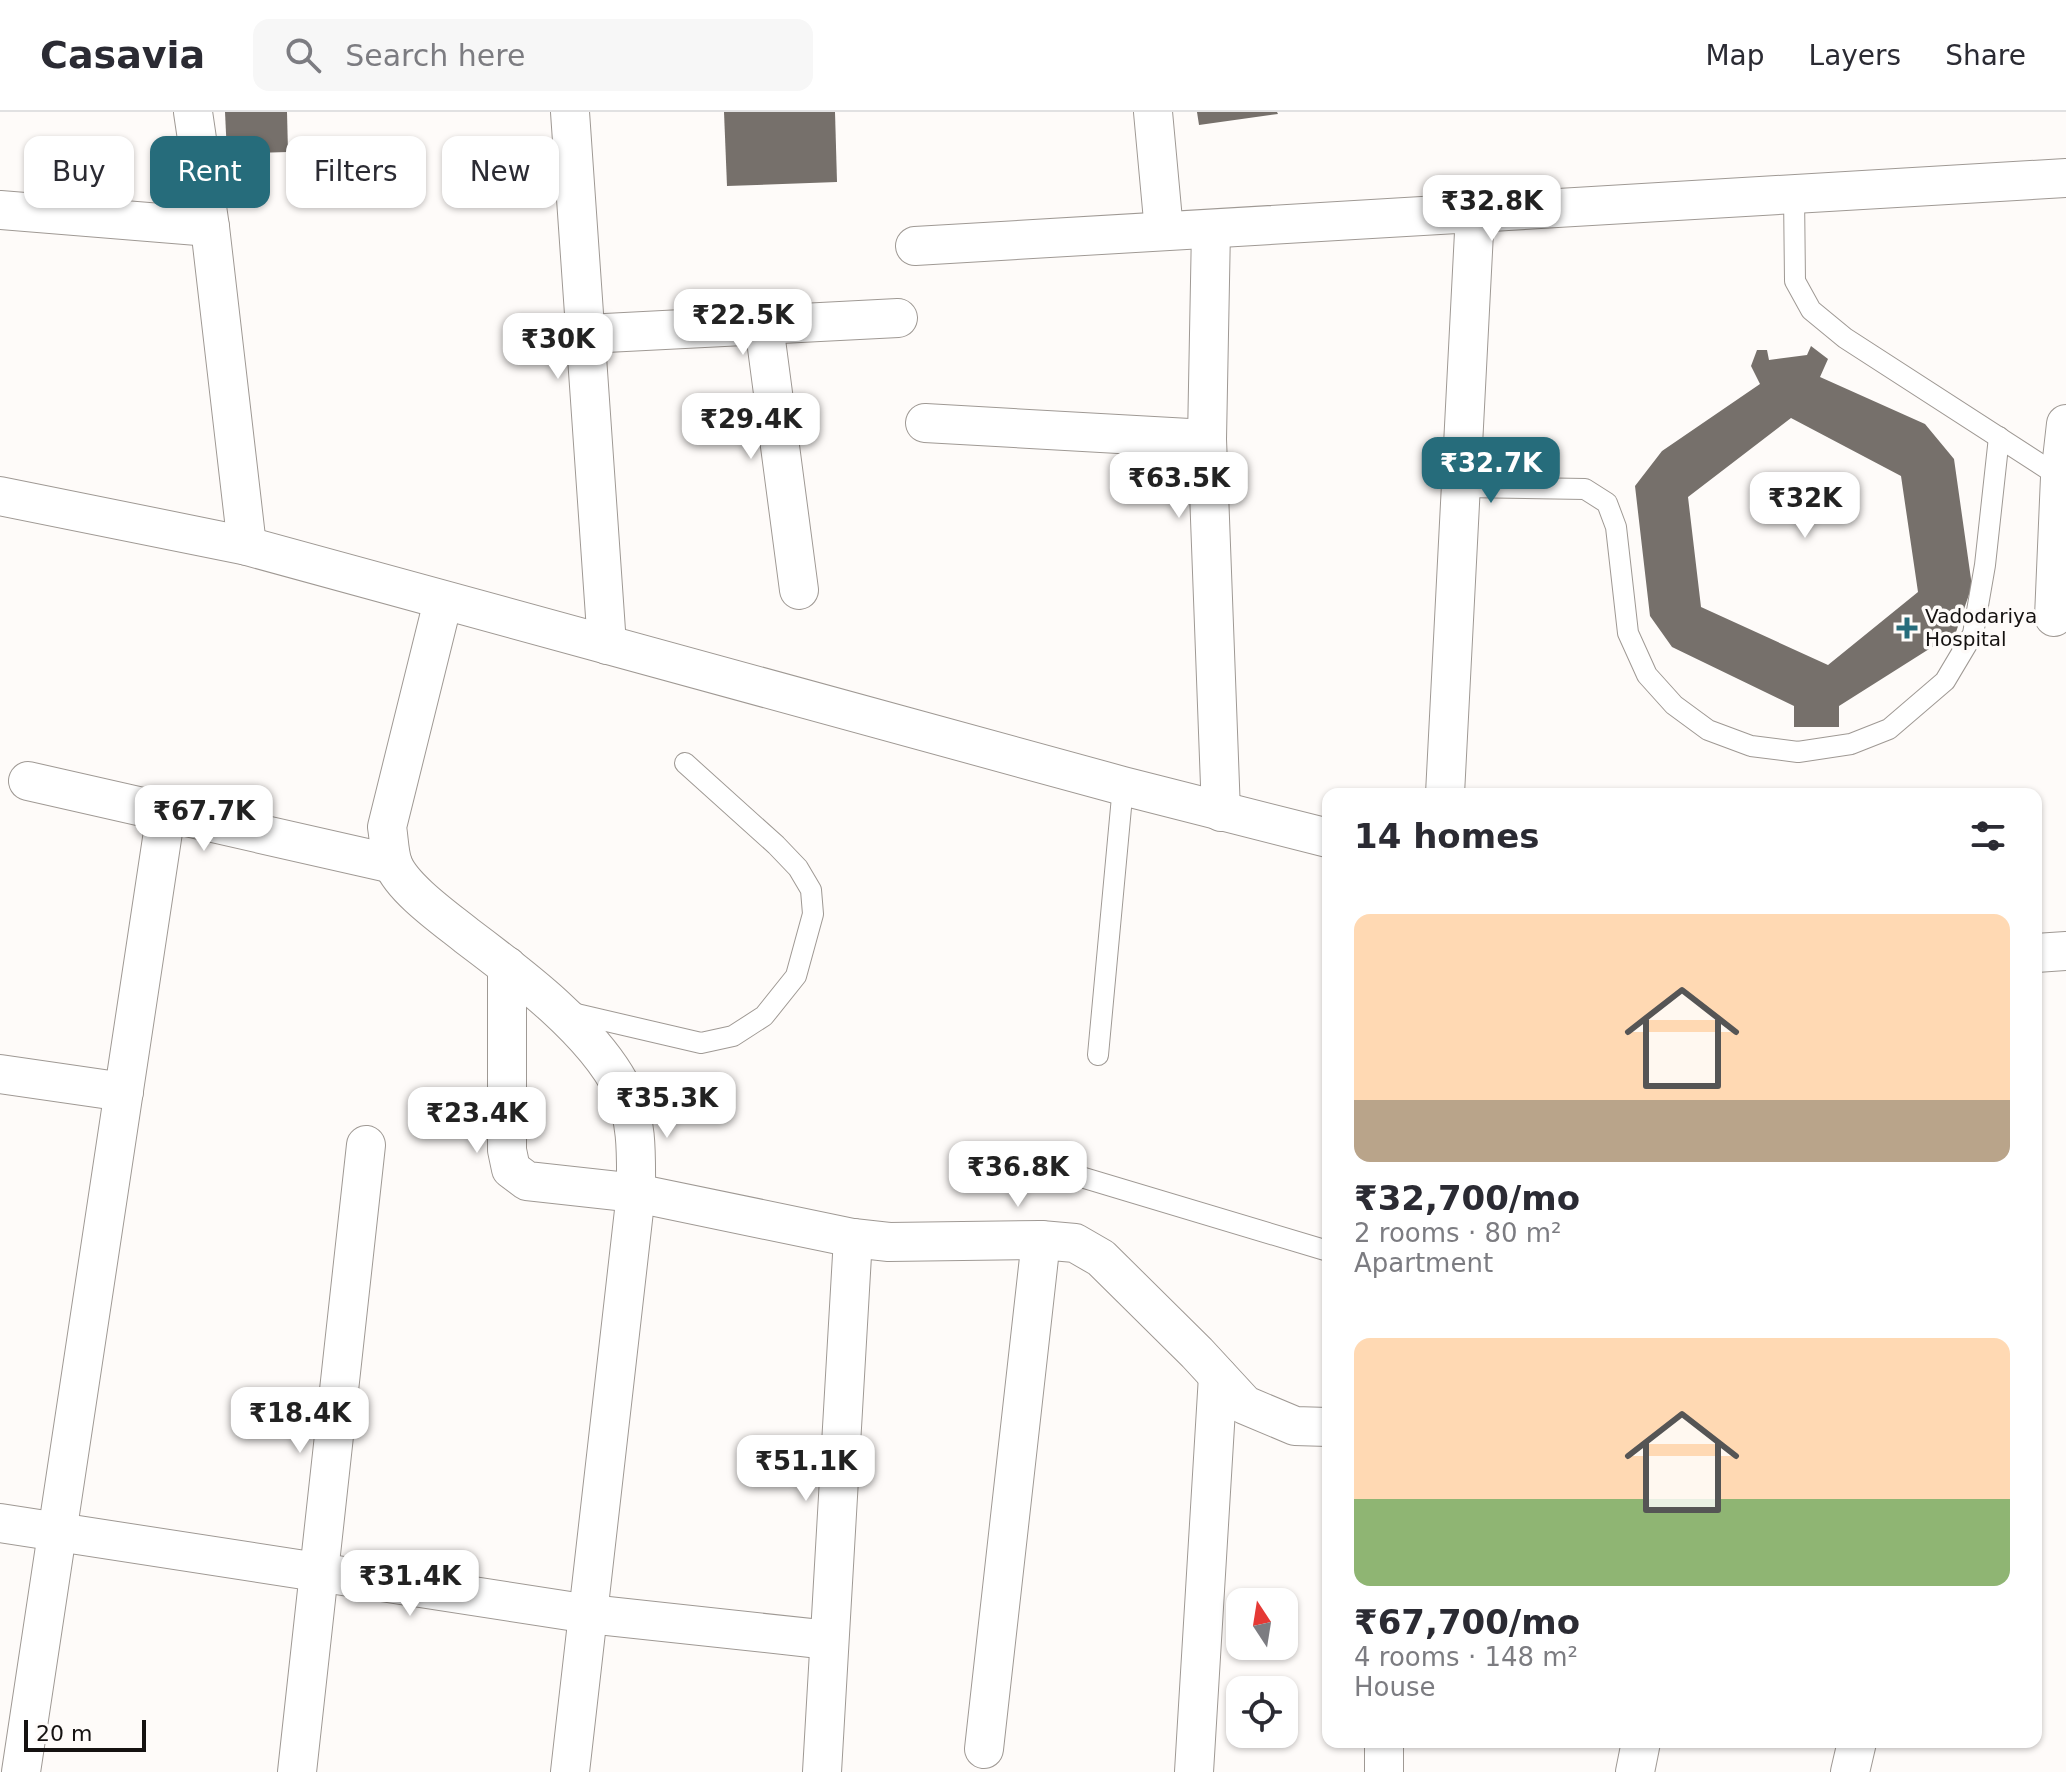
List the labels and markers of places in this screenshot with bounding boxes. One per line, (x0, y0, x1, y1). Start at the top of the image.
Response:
pin: ₹32.8K (1427, 175, 1557, 243)
pin: ₹22.5K (678, 289, 808, 357)
pin: ₹30K (511, 313, 605, 381)
pin: ₹29.4K (686, 393, 816, 461)
pin: ₹32.7K (1426, 437, 1556, 505)
pin: ₹63.5K (1114, 452, 1244, 520)
pin: ₹32K (1758, 472, 1852, 540)
place label: Vadodariya Hospital (1925, 604, 2037, 651)
marker: Vadodariya Hospital (1896, 617, 1918, 639)
pin: ₹67.7K (139, 785, 269, 853)
pin: ₹35.3K (602, 1072, 732, 1140)
pin: ₹23.4K (412, 1087, 542, 1155)
pin: ₹36.8K (953, 1141, 1083, 1209)
pin: ₹18.4K (235, 1387, 365, 1455)
pin: ₹51.1K (741, 1435, 871, 1503)
pin: ₹31.4K (345, 1550, 475, 1618)

